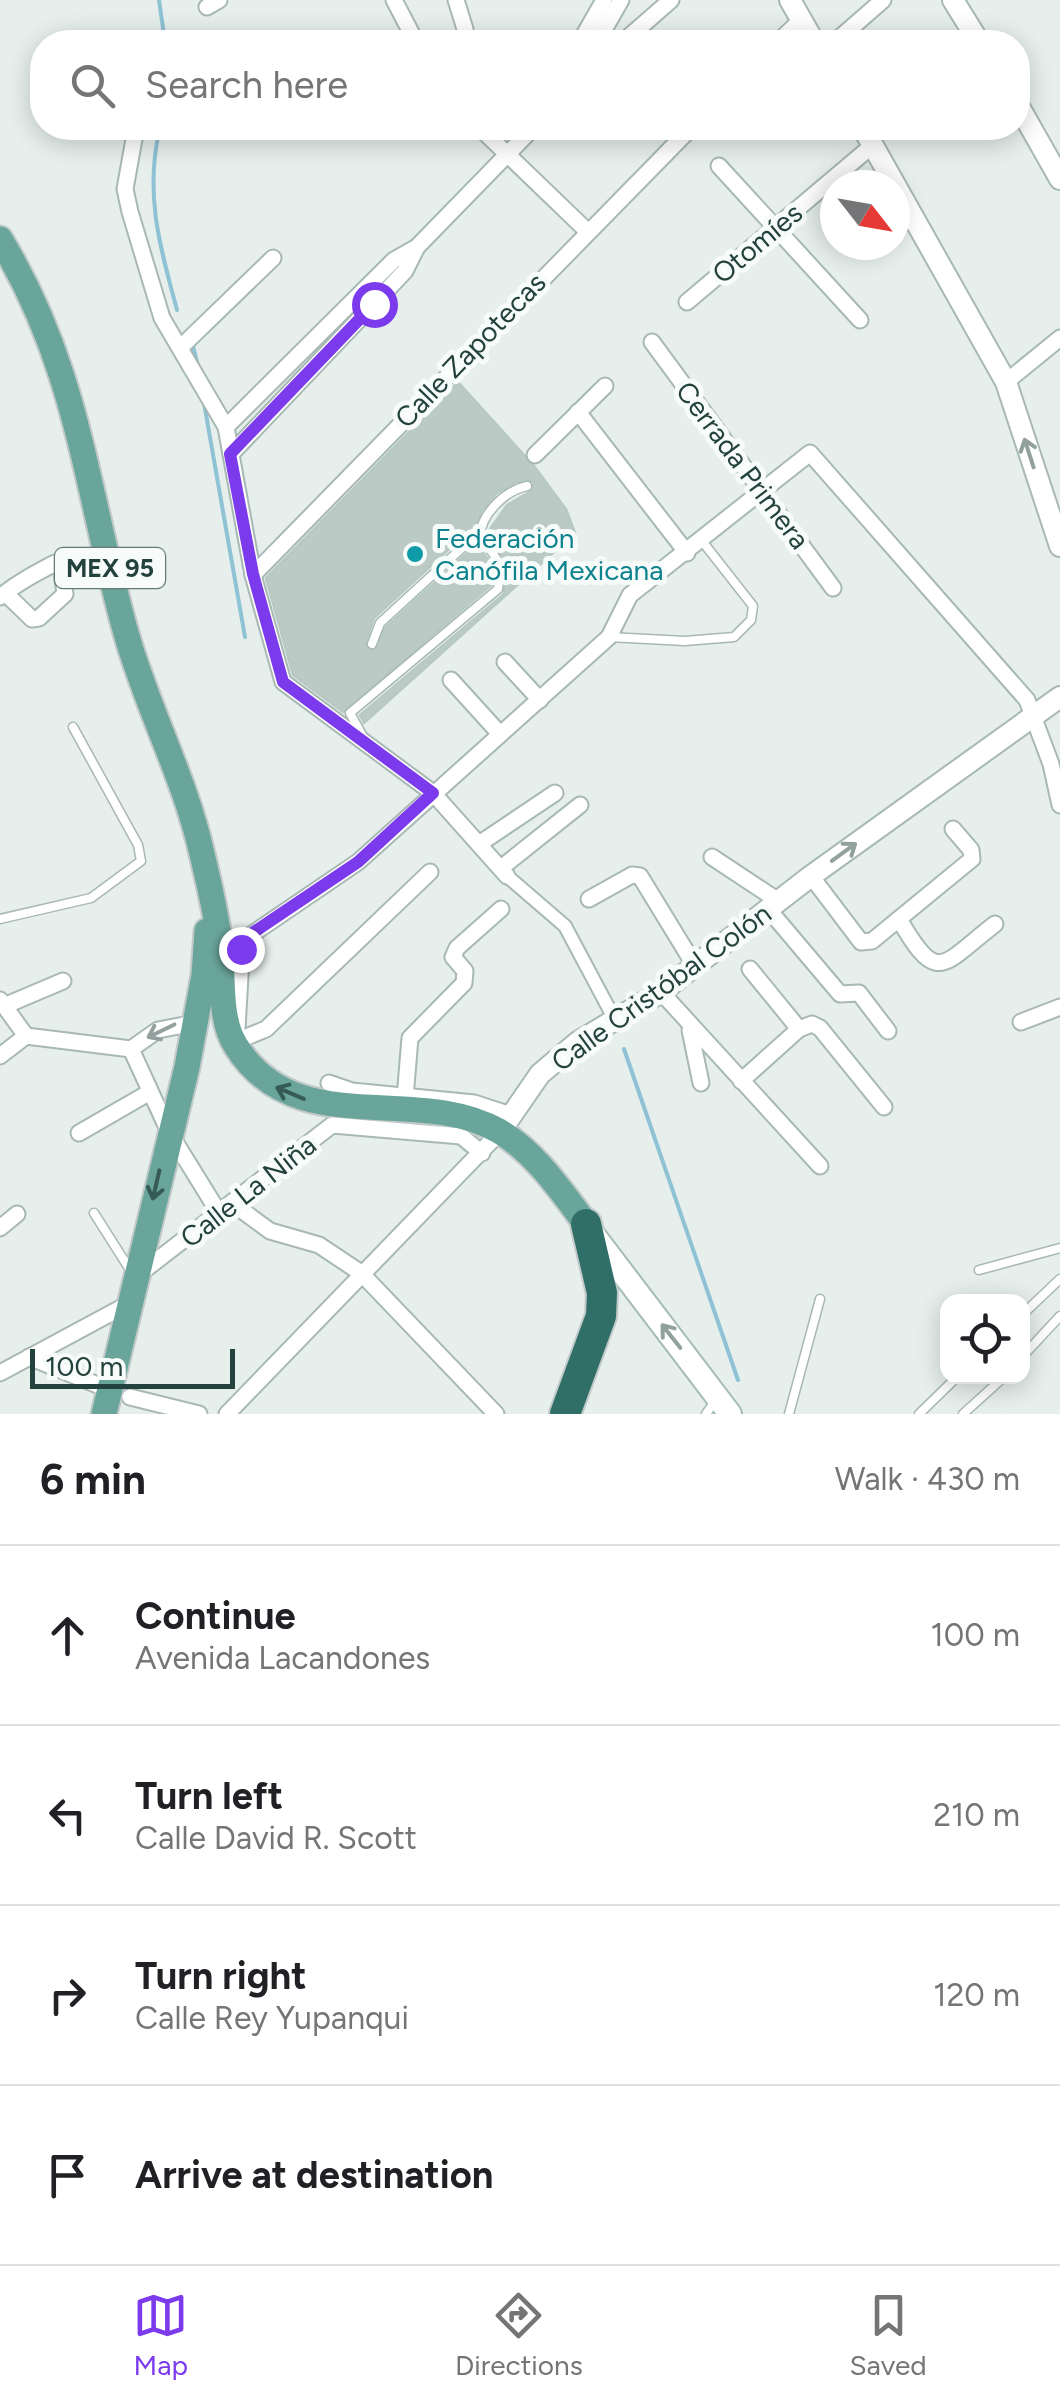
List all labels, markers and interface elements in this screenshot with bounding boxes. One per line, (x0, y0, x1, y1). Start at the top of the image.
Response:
search box (30, 30, 1030, 140)
icon: search (65, 58, 120, 113)
text: Search here (145, 62, 348, 108)
north arrow (820, 170, 910, 260)
street label: Otomíes (705, 196, 809, 290)
street label: Calle Zapotecas (388, 265, 552, 435)
route start (352, 282, 398, 328)
street label: Cerrada Primera (669, 374, 817, 556)
one-way arrow (1019, 438, 1037, 470)
place label: Federación Canófila Mexicana (435, 521, 663, 587)
marker: Federación Canófila Mexicana (404, 543, 426, 565)
road number: MEX 95 (55, 548, 165, 588)
one-way arrow (830, 842, 857, 863)
street label: Calle Cristóbal Colón (545, 896, 777, 1078)
route end (219, 927, 265, 973)
one-way arrow (147, 1022, 177, 1041)
one-way arrow (275, 1083, 306, 1101)
street label: Calle La Niña (173, 1127, 323, 1255)
one-way arrow (146, 1168, 164, 1200)
map controls (940, 1294, 1030, 1384)
button: locate (940, 1294, 1030, 1384)
one-way arrow (661, 1323, 682, 1350)
scale bar (30, 1344, 235, 1388)
text: 100 m (45, 1349, 123, 1383)
text: 6 min (40, 1454, 146, 1505)
text: Walk · 430 m (835, 1460, 1020, 1498)
text: Continue (135, 1593, 296, 1639)
icon: ahead (40, 1608, 95, 1663)
text: 100 m (931, 1616, 1020, 1654)
text: Avenida Lacandones (135, 1639, 430, 1677)
text: Turn left (135, 1773, 283, 1819)
icon: left (40, 1788, 95, 1843)
text: 210 m (933, 1796, 1020, 1834)
text: Calle David R. Scott (135, 1819, 417, 1857)
text: Turn right (135, 1953, 307, 1999)
icon: right (40, 1968, 95, 2023)
text: 120 m (933, 1976, 1020, 2014)
text: Calle Rey Yupanqui (135, 1999, 409, 2037)
icon: arrive (40, 2148, 95, 2203)
text: Arrive at destination (135, 2152, 493, 2198)
tab: Map (133, 2288, 188, 2382)
tab: Directions (455, 2288, 583, 2382)
tab: Saved (849, 2288, 927, 2382)

